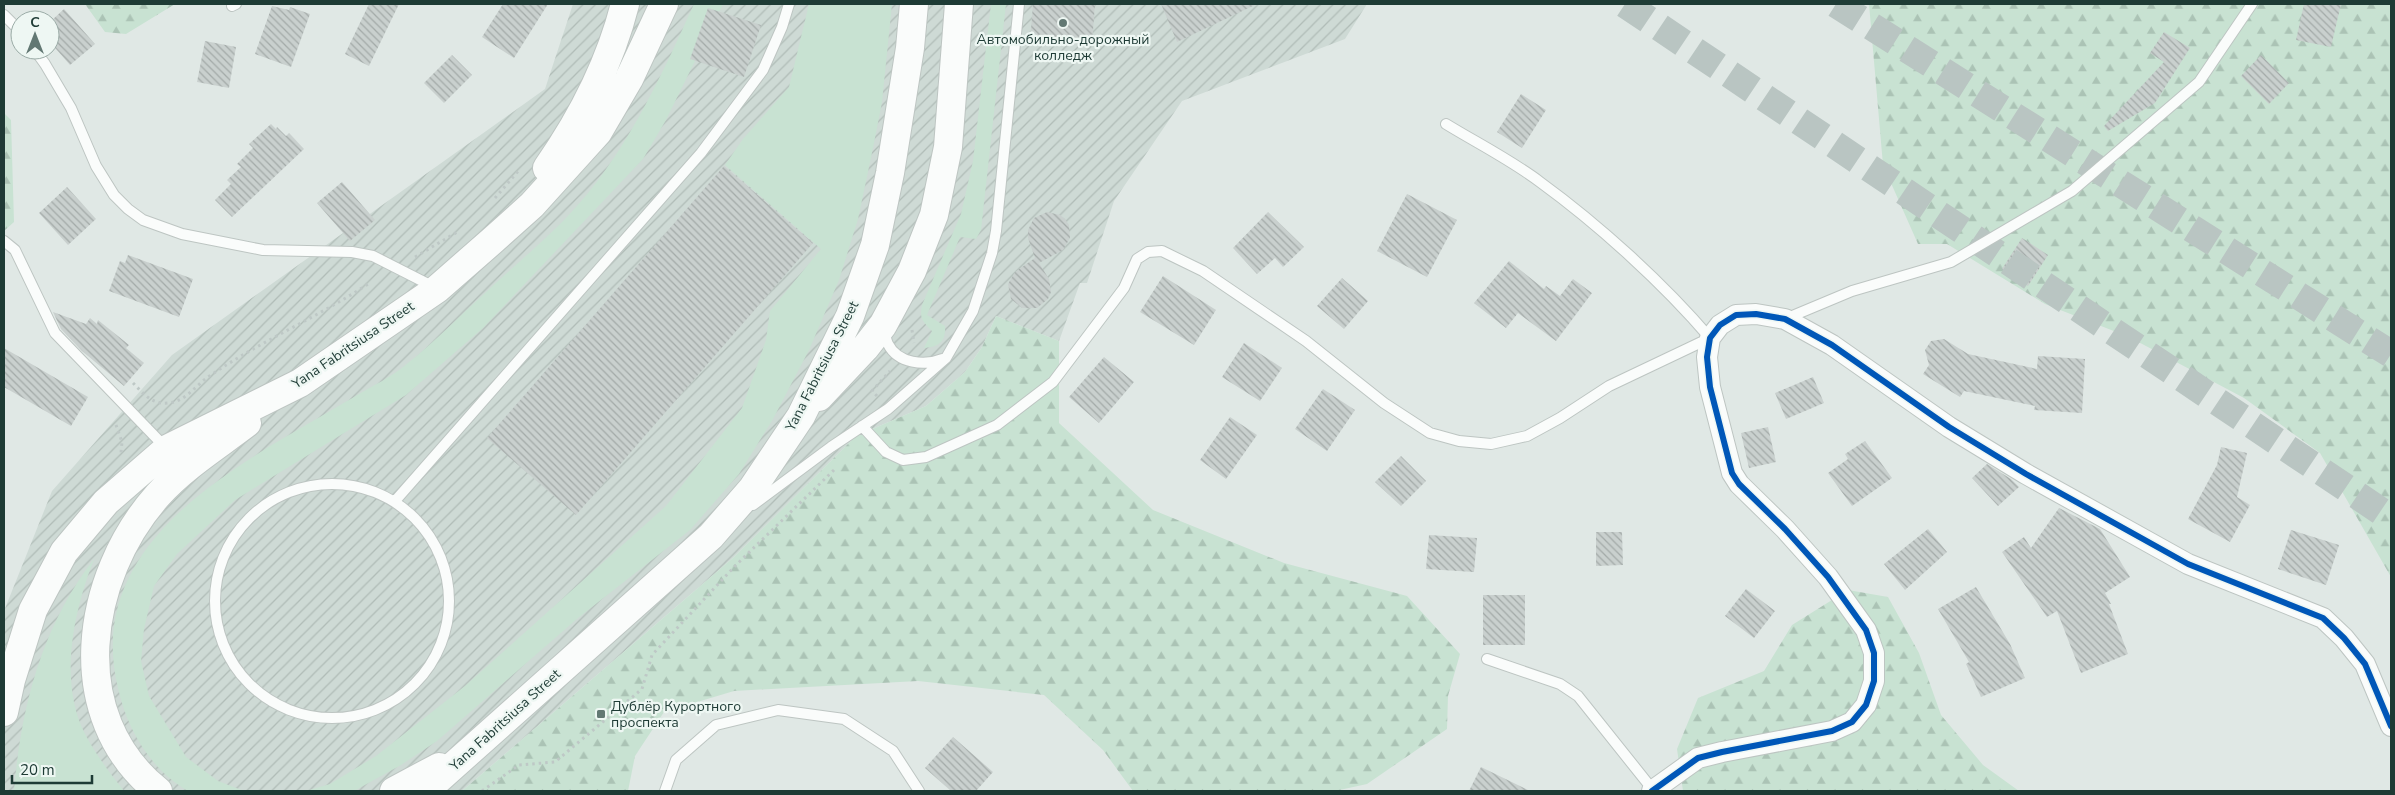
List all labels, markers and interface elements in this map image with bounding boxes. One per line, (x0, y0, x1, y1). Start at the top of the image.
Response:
north arrow (10, 10, 60, 60)
text: С (30, 13, 40, 32)
marker: Автомобильно-дорожный колледж (1057, 17, 1069, 29)
place label: Автомобильно-дорожный колледж (977, 30, 1149, 65)
street label: Yana Fabritsiusa Street (287, 297, 418, 394)
street label: Yana Fabritsiusa Street (780, 298, 863, 435)
street label: Yana Fabritsiusa Street (445, 665, 565, 776)
place label: Дублёр Курортного проспекта (611, 697, 741, 732)
marker: Дублёр Курортного проспекта (595, 708, 607, 720)
scale bar (12, 752, 92, 784)
text: 20 m (20, 760, 55, 780)

